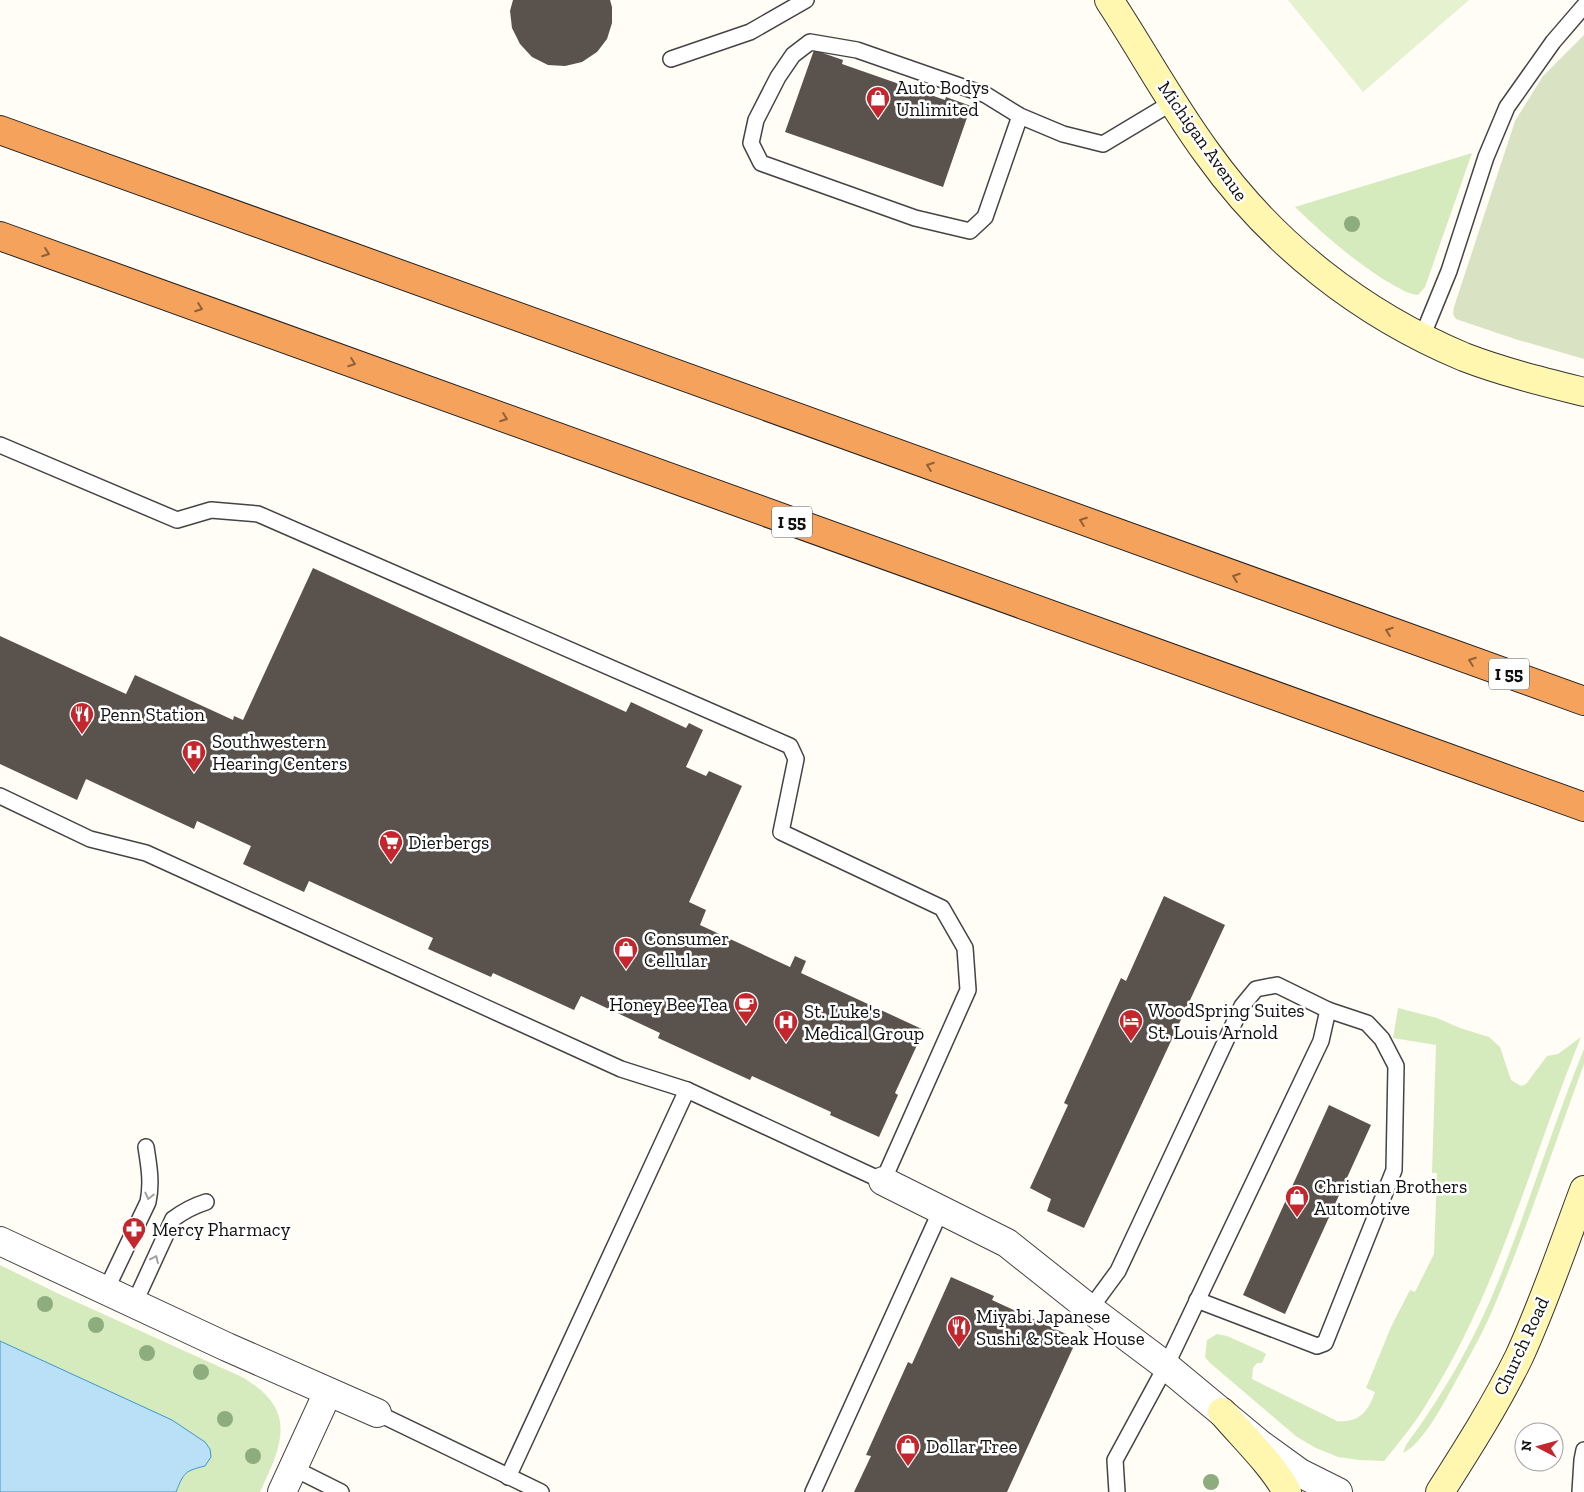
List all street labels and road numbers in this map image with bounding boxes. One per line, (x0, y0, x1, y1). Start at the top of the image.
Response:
street label: Michigan Avenue (1153, 77, 1253, 205)
road number: I 55 (772, 507, 812, 538)
road number: I 55 (1489, 659, 1529, 690)
street label: Church Road (1488, 1293, 1554, 1399)

